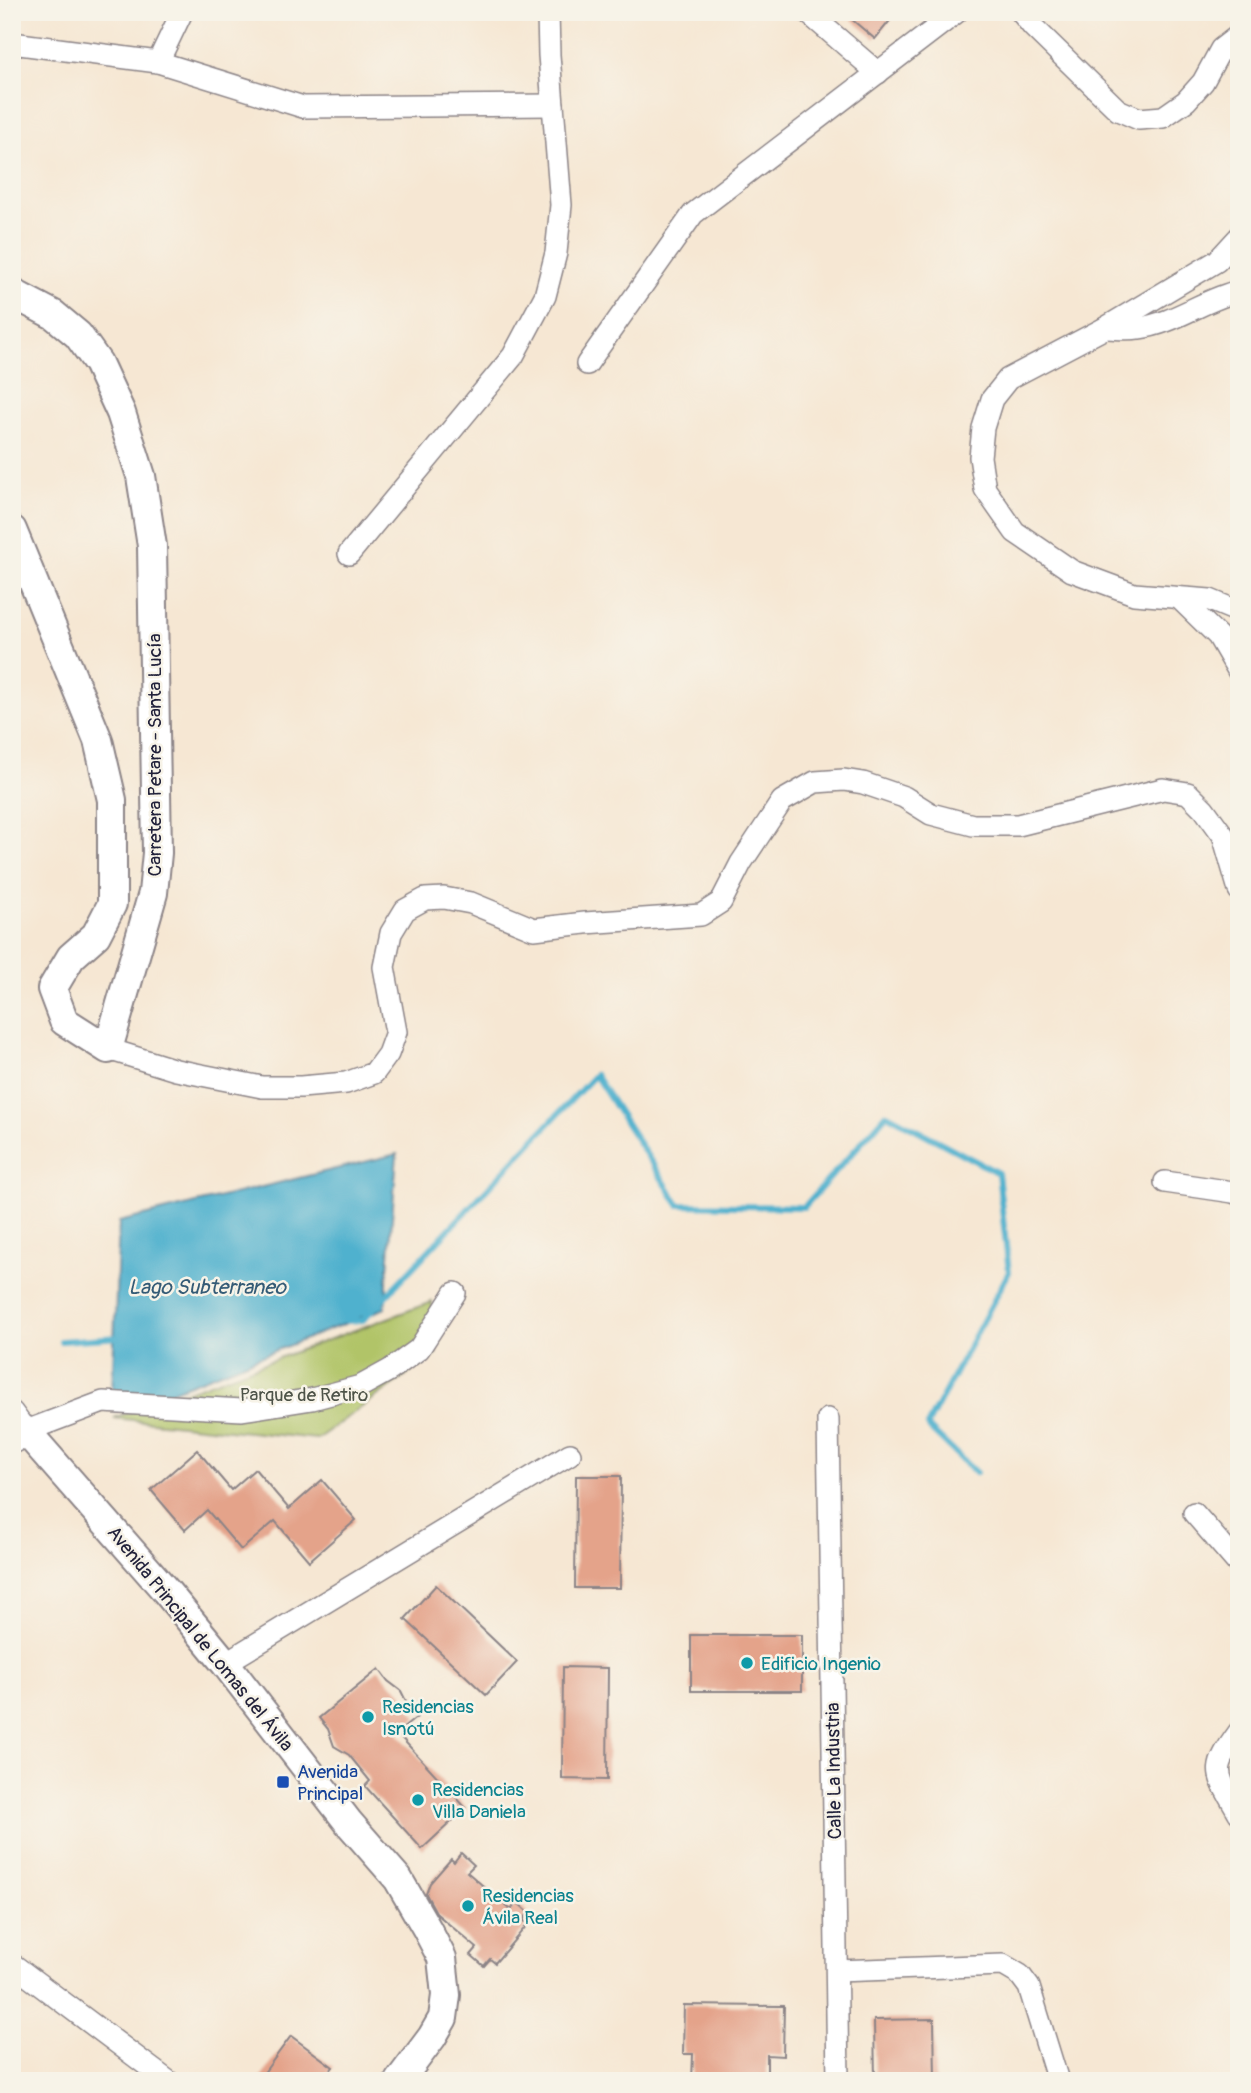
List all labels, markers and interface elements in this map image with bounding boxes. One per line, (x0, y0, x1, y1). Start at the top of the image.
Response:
street label: Carretera Petare - Santa Lucía (143, 633, 167, 876)
water label: Lago Subterraneo (128, 1274, 288, 1301)
park label: Parque de Retiro (240, 1383, 368, 1407)
street label: Avenida Principal de Lomas del Ávila (102, 1521, 299, 1756)
place label: Edificio Ingenio (761, 1652, 881, 1676)
marker: Edificio Ingenio (739, 1655, 755, 1671)
place label: Residencias Isnotú (382, 1695, 474, 1741)
street label: Calle La Industria (821, 1702, 847, 1840)
marker: Residencias Isnotú (360, 1709, 376, 1725)
place label: Avenida Principal (297, 1760, 363, 1806)
marker: Avenida Principal (275, 1774, 291, 1790)
place label: Residencias Villa Daniela (432, 1778, 526, 1824)
marker: Residencias Villa Daniela (410, 1792, 426, 1808)
place label: Residencias Ávila Real (482, 1884, 574, 1930)
marker: Residencias Ávila Real (460, 1898, 476, 1914)

